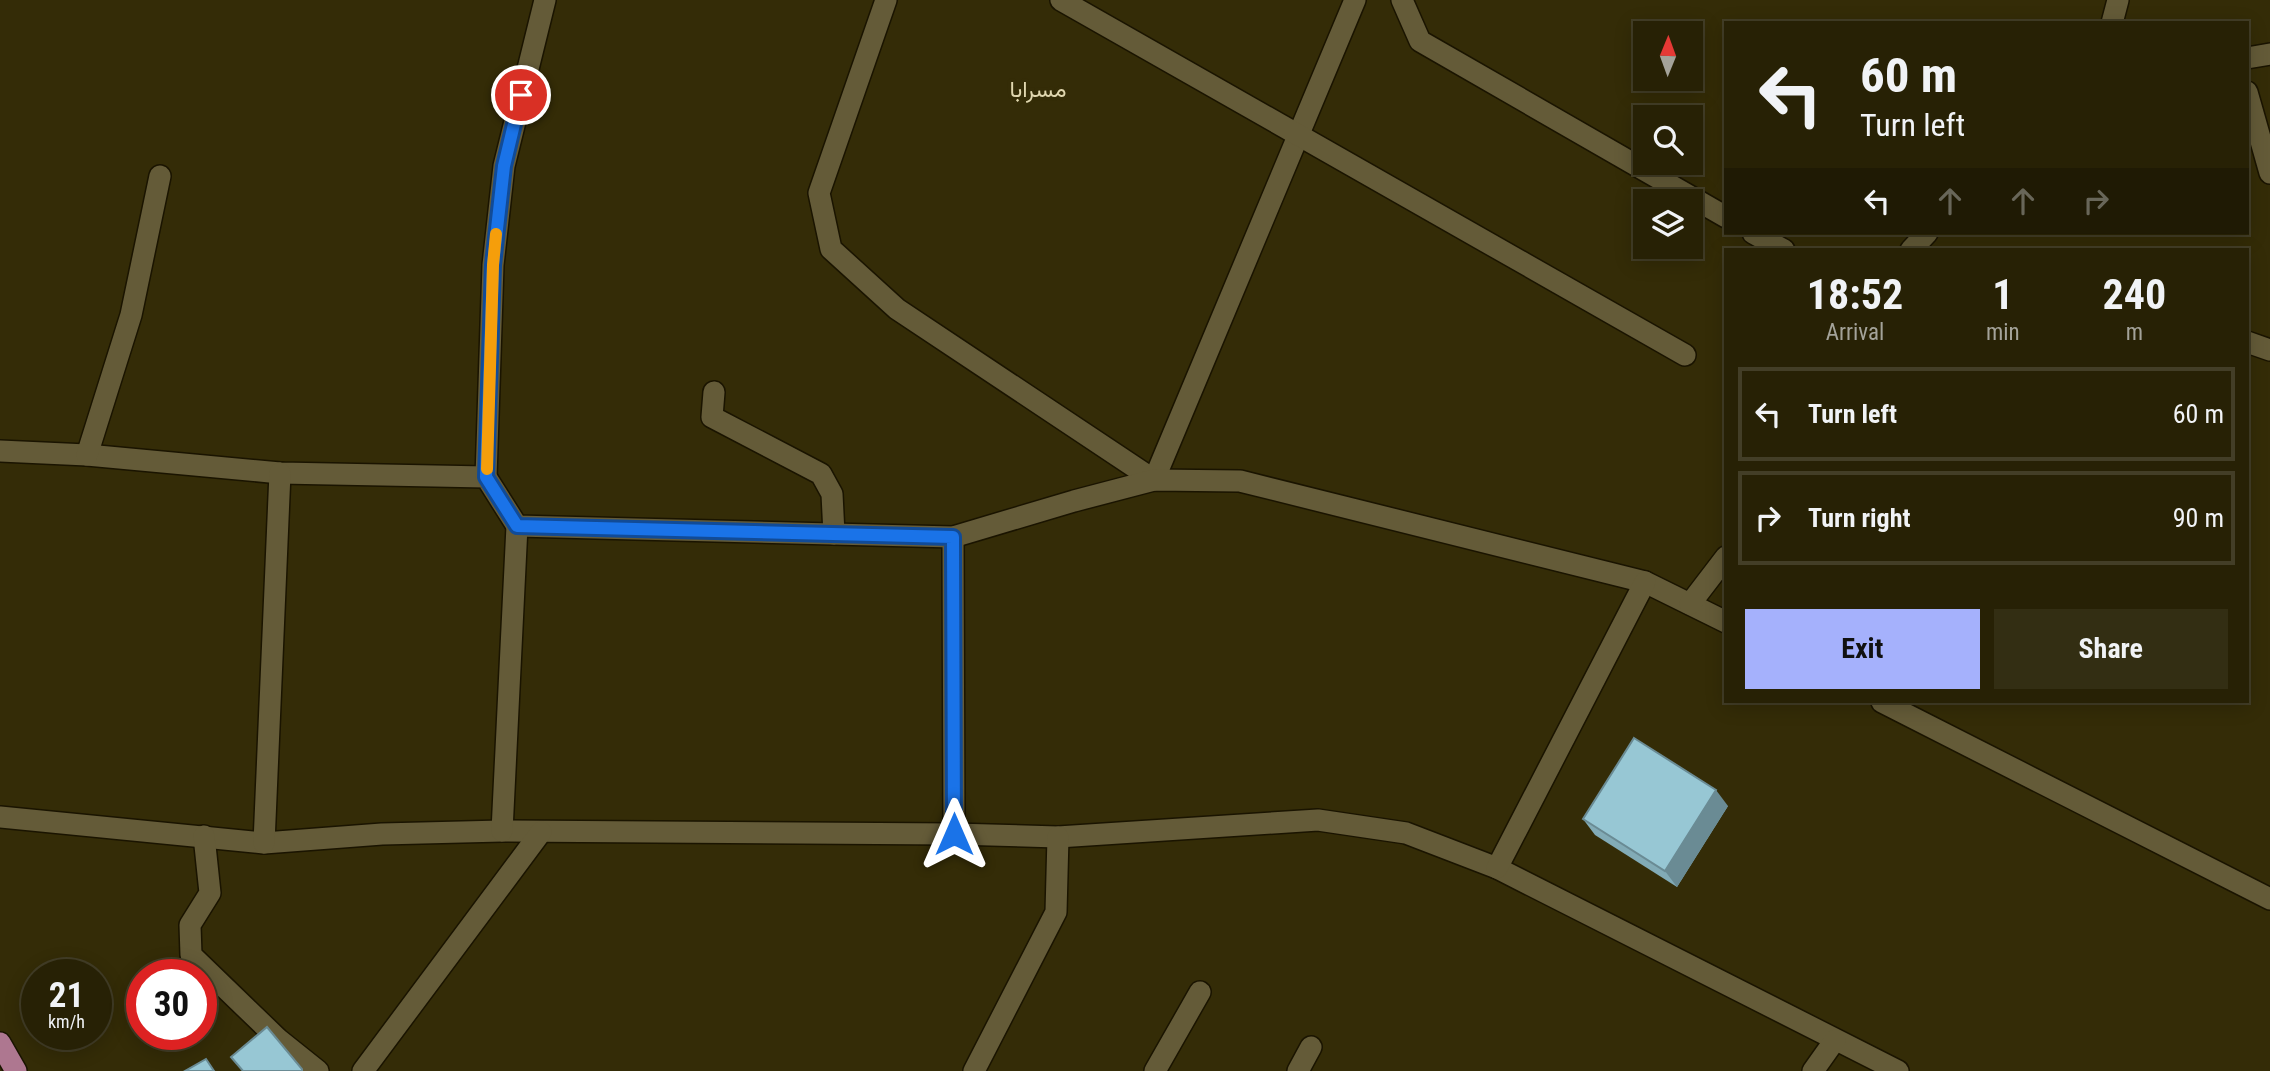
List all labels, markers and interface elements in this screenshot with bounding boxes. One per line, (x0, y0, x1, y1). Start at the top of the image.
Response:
north arrow (1633, 21, 1703, 91)
map controls (1633, 21, 1703, 259)
text: 60 m (1860, 47, 1957, 104)
icon: left (1745, 49, 1836, 140)
pin (491, 65, 551, 125)
icon: arrive (502, 76, 540, 114)
district label: مسرابا (1009, 76, 1067, 104)
button: search (1633, 105, 1703, 175)
text: Turn left (1860, 106, 1965, 144)
icon: left (1858, 182, 1896, 220)
icon: ahead (1931, 182, 1969, 220)
icon: ahead (2004, 182, 2042, 220)
icon: right (2077, 182, 2115, 220)
button: layers (1633, 189, 1703, 259)
text: 18:52 (1807, 270, 1903, 319)
text: 1 (1992, 270, 2013, 319)
text: 240 (2102, 270, 2166, 319)
text: Arrival (1826, 319, 1884, 346)
text: min (1986, 319, 2020, 346)
text: m (2126, 319, 2143, 346)
icon: left (1749, 395, 1787, 433)
text: Turn left (1808, 399, 1897, 429)
text: 60 m (2173, 399, 2224, 429)
icon: right (1749, 499, 1787, 537)
text: Turn right (1808, 503, 1910, 533)
text: 90 m (2173, 503, 2224, 533)
button: Exit (1745, 609, 1980, 689)
button: Share (1994, 609, 2228, 689)
position arrow (917, 797, 991, 871)
speed limit sign: 30 (126, 959, 217, 1050)
text: 21 (49, 975, 84, 1016)
text: km/h (48, 1011, 85, 1032)

